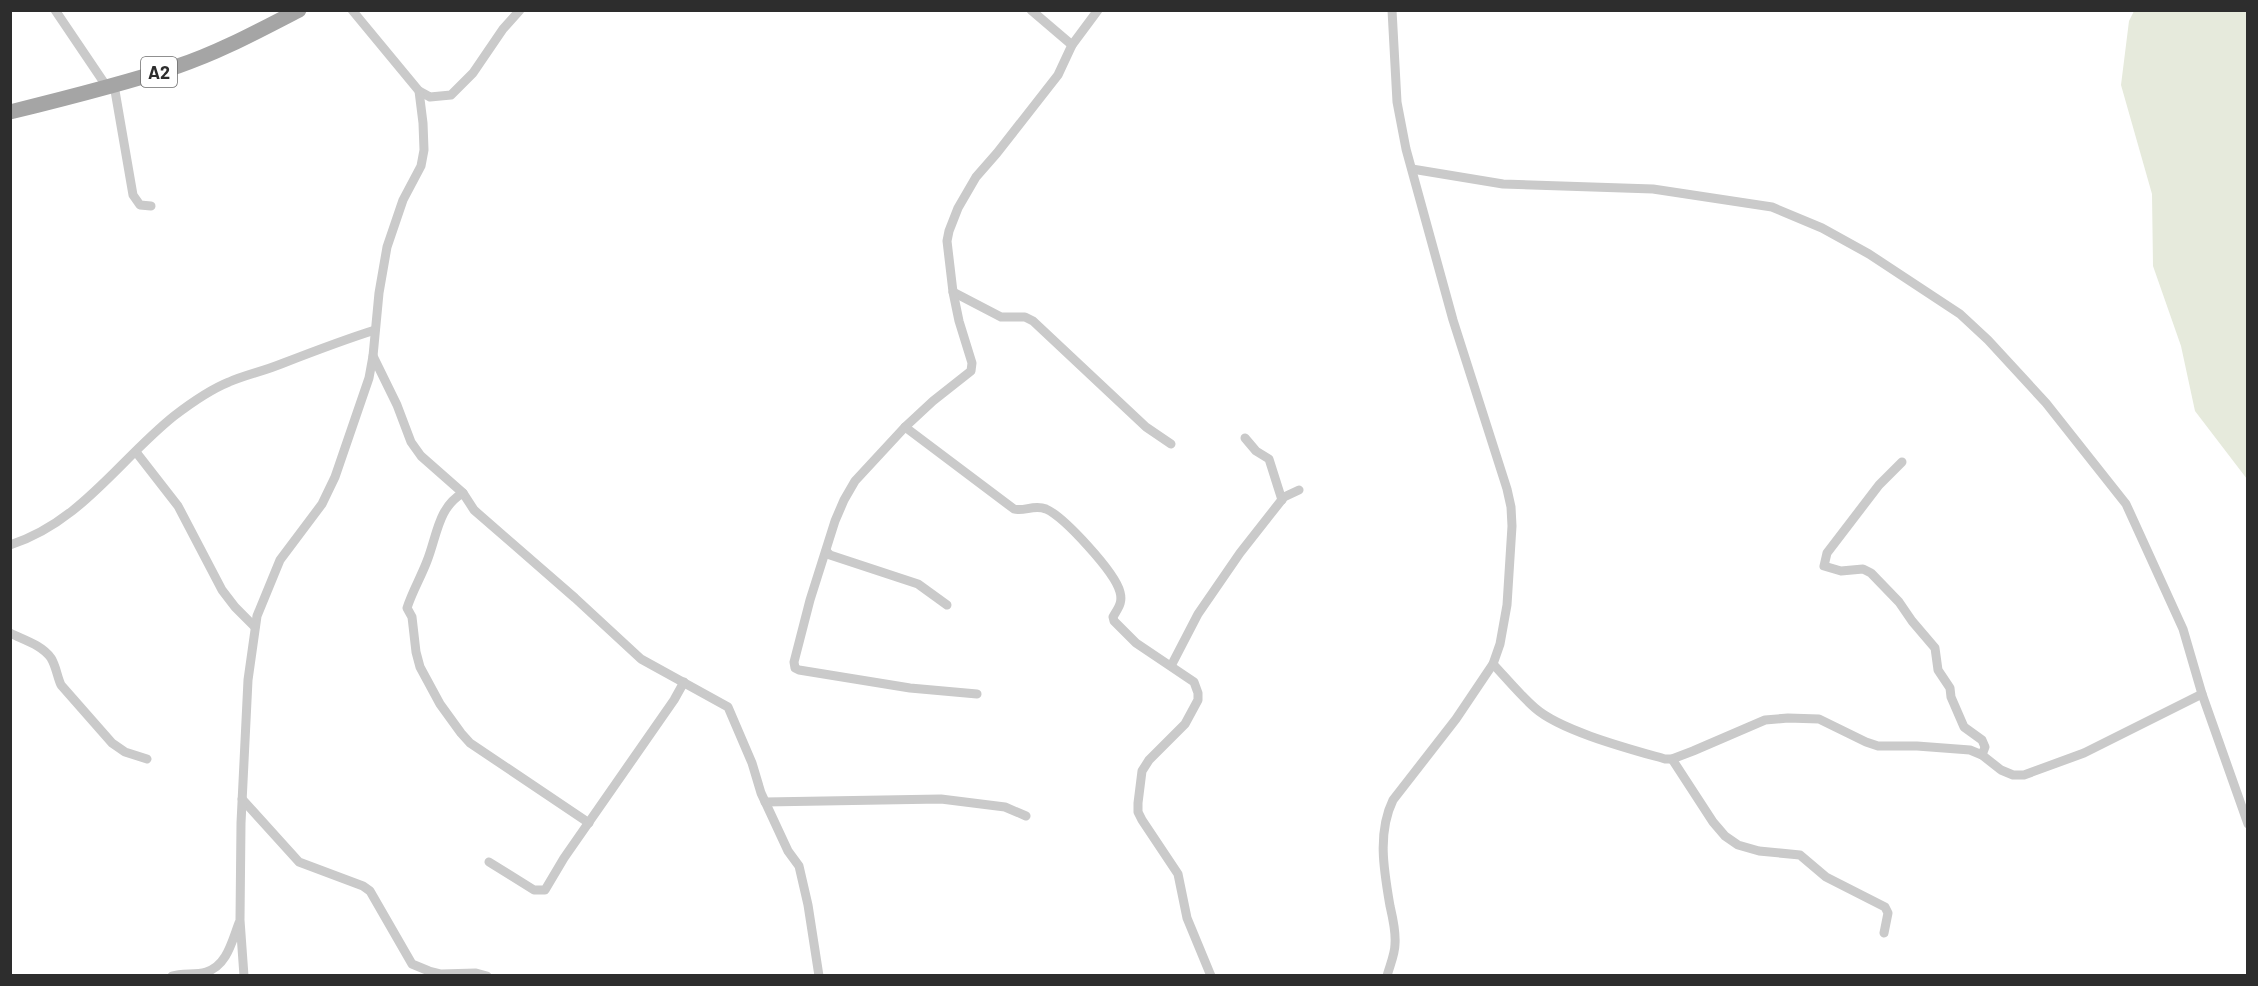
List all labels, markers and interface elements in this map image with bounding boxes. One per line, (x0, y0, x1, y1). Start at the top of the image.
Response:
road number: A2 (141, 57, 177, 87)

